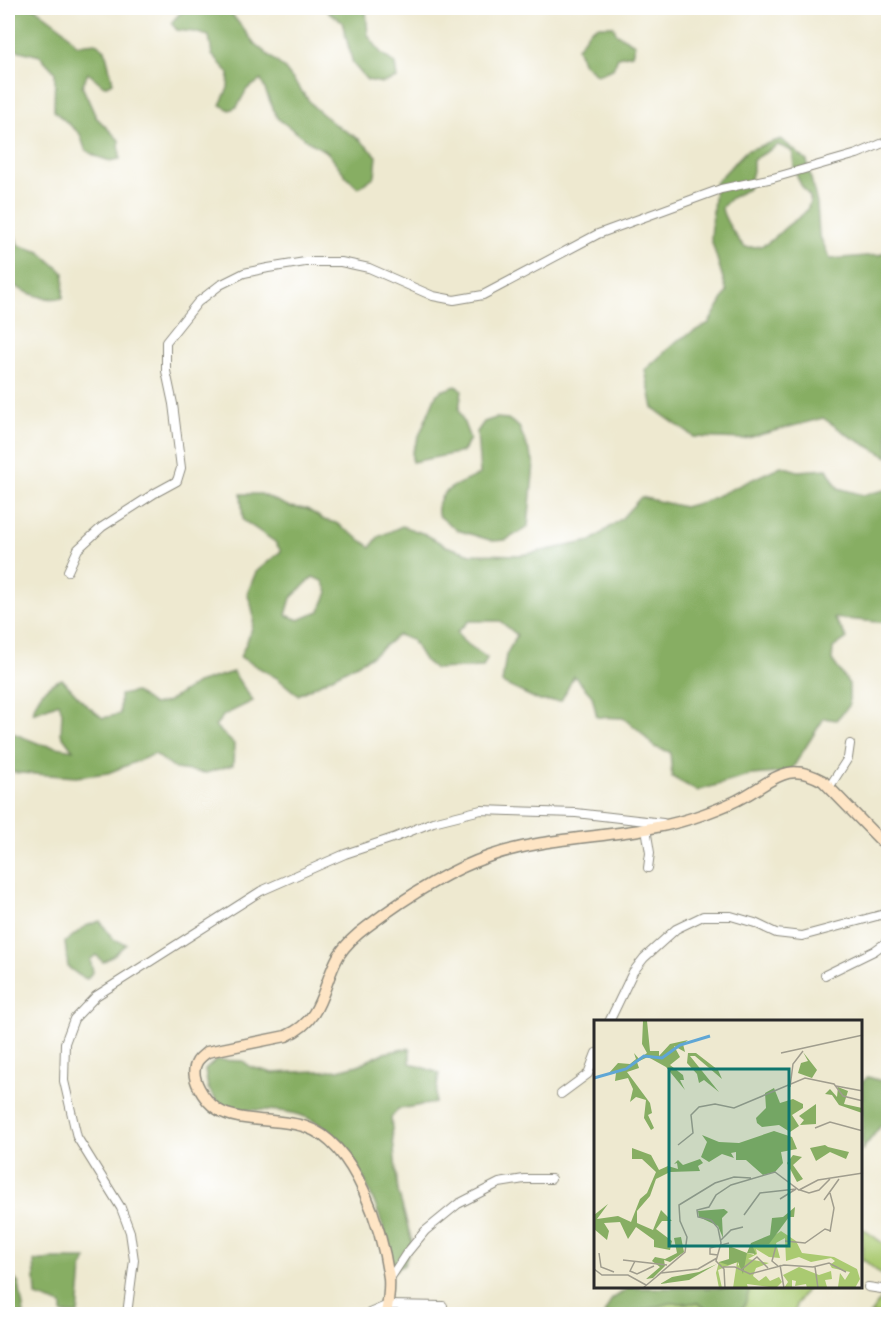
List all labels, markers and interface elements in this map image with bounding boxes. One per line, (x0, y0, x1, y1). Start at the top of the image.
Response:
inset map (594, 1020, 863, 1289)

